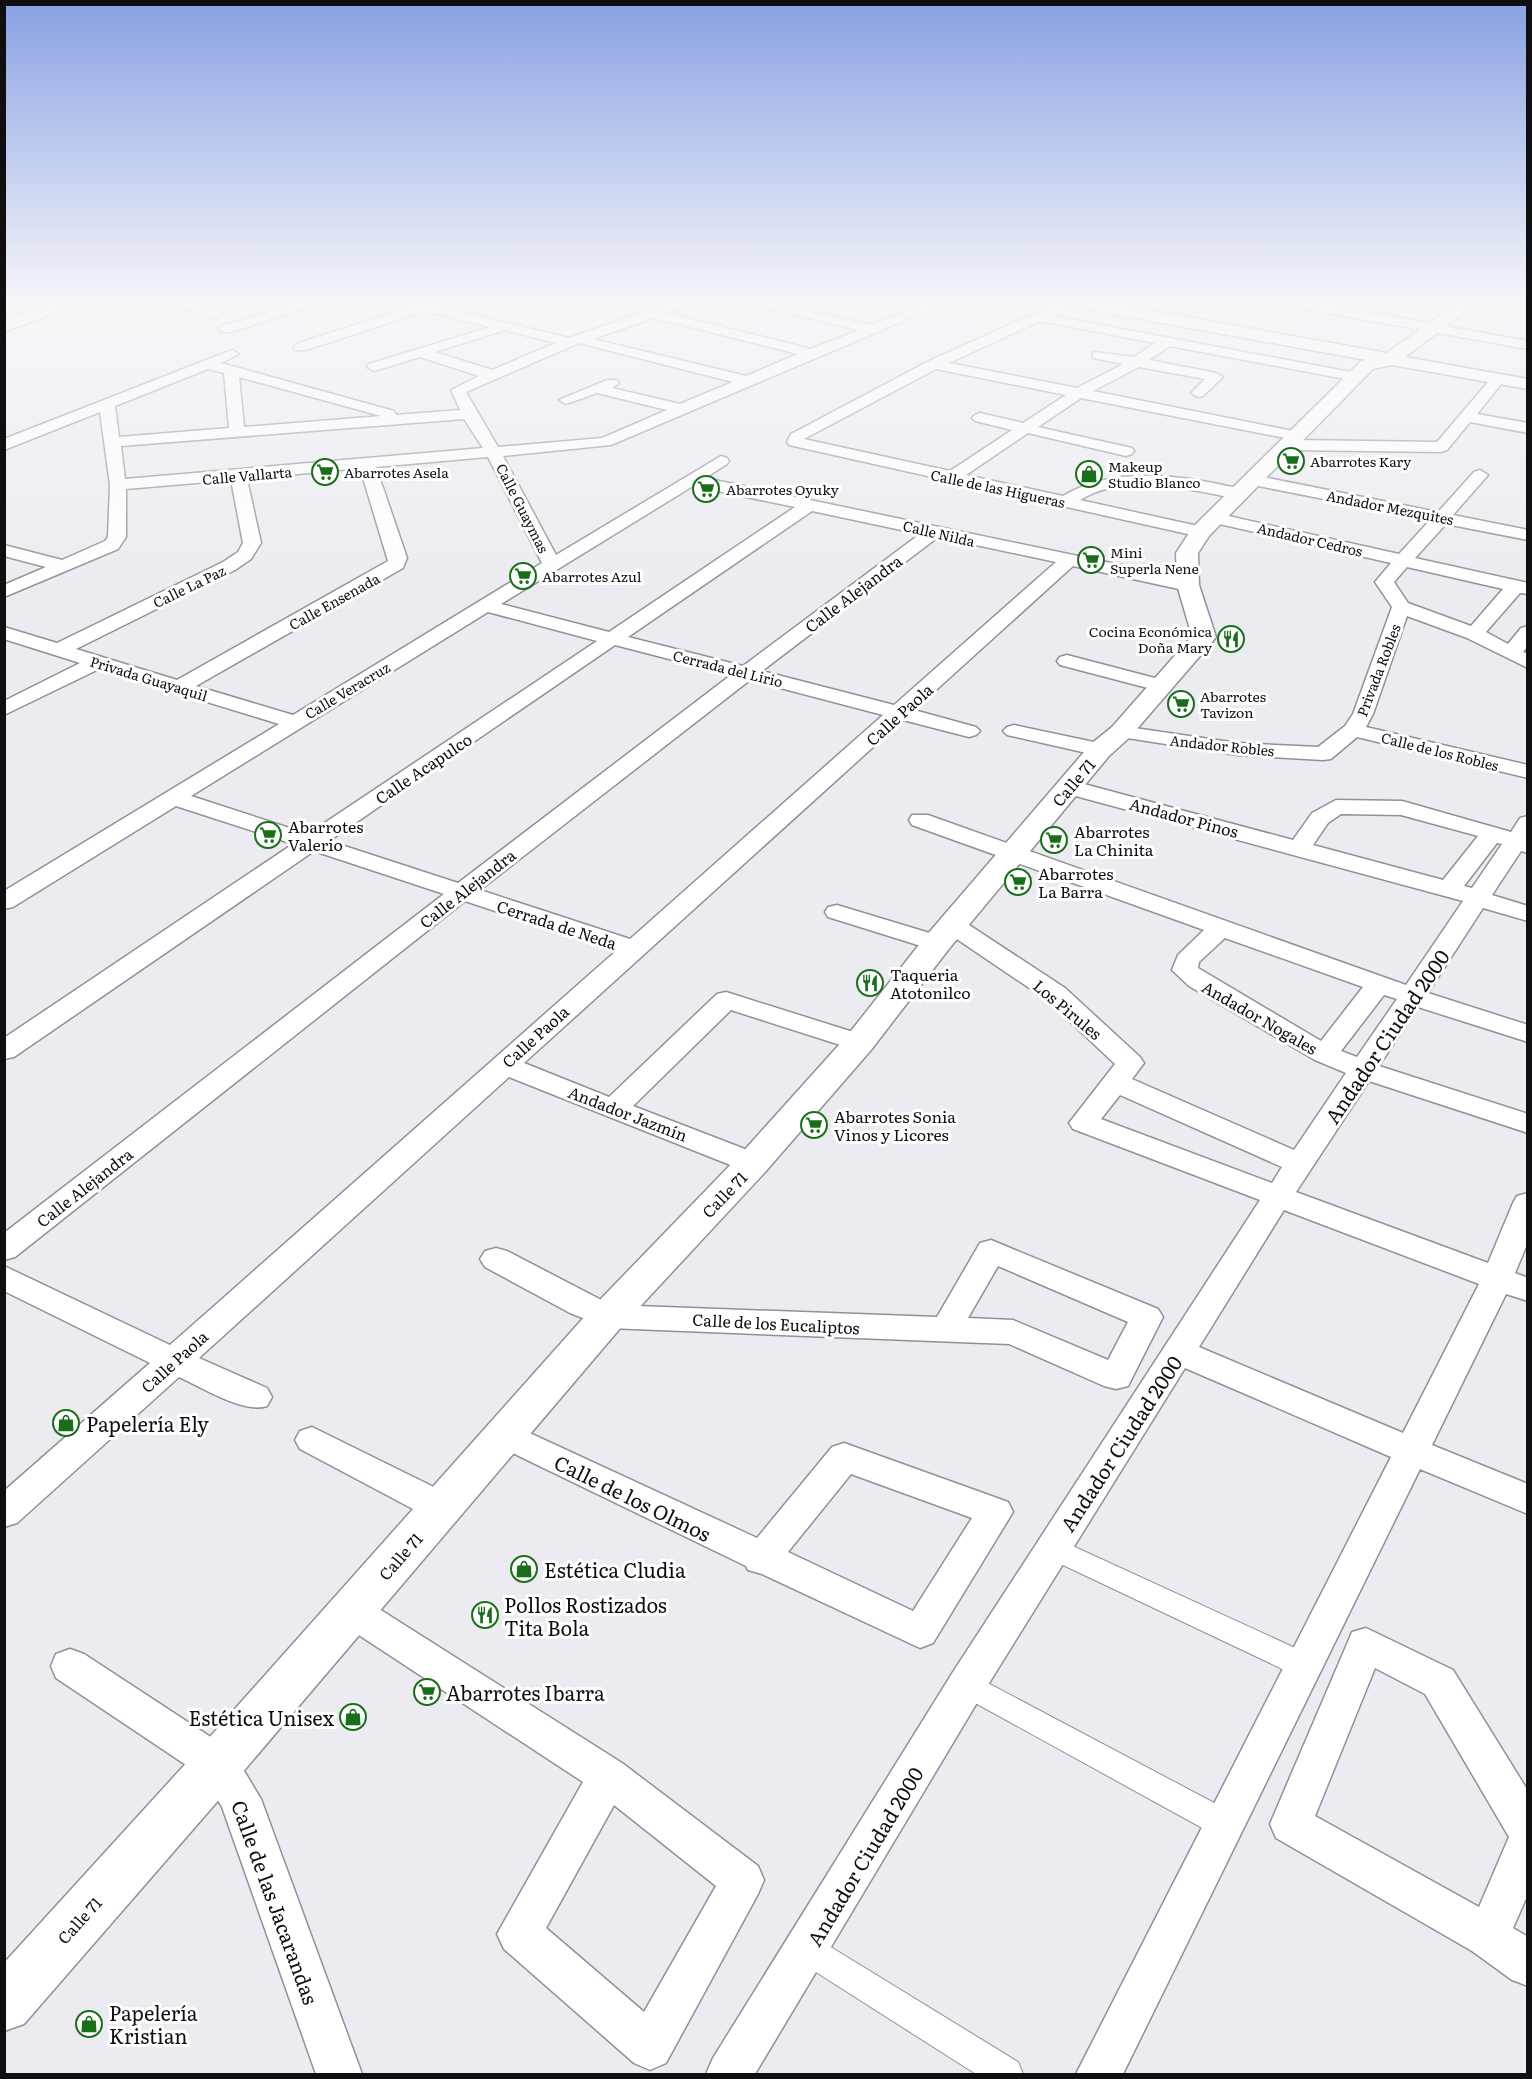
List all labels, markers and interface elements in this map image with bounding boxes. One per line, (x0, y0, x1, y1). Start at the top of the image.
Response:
supermarket icon: Abarrotes Kary (1276, 446, 1306, 476)
place label: Abarrotes Kary (1310, 451, 1412, 471)
place label: Makeup Studio Blanco (1108, 456, 1201, 492)
supermarket icon: Abarrotes Asela (310, 457, 340, 487)
shop icon: Makeup Studio Blanco (1074, 459, 1104, 489)
street label: Calle Guaymas (492, 460, 554, 556)
street label: Calle Vallarta (201, 461, 293, 489)
place label: Abarrotes Asela (344, 462, 449, 482)
street label: Calle de las Higueras (929, 464, 1067, 512)
supermarket icon: Abarrotes Oyuky (691, 474, 721, 504)
place label: Abarrotes Oyuky (726, 479, 840, 499)
street label: Andador Mezquites (1325, 485, 1455, 529)
street label: Calle Nilda (901, 515, 977, 551)
street label: Andador Cedros (1255, 517, 1365, 561)
place label: Mini Superla Nene (1110, 542, 1199, 578)
supermarket icon: Mini Superla Nene (1076, 545, 1106, 575)
street label: Calle Alejandra (799, 548, 907, 638)
street label: Calle La Paz (149, 560, 229, 612)
supermarket icon: Abarrotes Azul (508, 561, 538, 591)
place label: Abarrotes Azul (542, 566, 642, 586)
street label: Calle Ensenada (285, 568, 383, 634)
place label: Cocina Económica Doña Mary (1089, 621, 1213, 657)
street label: Privada Robles (1351, 621, 1405, 719)
restaurant icon: Cocina Económica Doña Mary (1216, 624, 1246, 654)
street label: Cerrada del Lirio (671, 645, 785, 691)
street label: Privada Guayaquil (88, 651, 210, 705)
street label: Calle Veracruz (301, 657, 393, 723)
street label: Calle Paola (860, 677, 938, 751)
place label: Abarrotes Tavizon (1200, 686, 1266, 722)
supermarket icon: Abarrotes Tavizon (1166, 689, 1196, 719)
street label: Calle Acapulco (370, 727, 476, 809)
street label: Calle de los Robles (1379, 727, 1501, 775)
street label: Andador Robles (1169, 730, 1275, 760)
street label: Calle 71 (1046, 752, 1101, 811)
street label: Andador Pinos (1127, 791, 1241, 843)
place label: Abarrotes Valerio (288, 814, 363, 856)
place label: Abarrotes La Chinita (1074, 819, 1154, 861)
supermarket icon: Abarrotes Valerio (253, 820, 283, 850)
supermarket icon: Abarrotes La Chinita (1039, 825, 1069, 855)
street label: Calle Alejandra (414, 842, 521, 933)
place label: Abarrotes La Barra (1038, 861, 1113, 903)
supermarket icon: Abarrotes La Barra (1003, 867, 1033, 897)
street label: Cerrada de Neda (494, 893, 621, 955)
street label: Andador Ciudad 2000 (1316, 943, 1456, 1129)
place label: Taqueria Atotonilco (890, 962, 971, 1004)
restaurant icon: Taqueria Atotonilco (855, 968, 885, 998)
street label: Los Pirules (1029, 973, 1107, 1045)
street label: Andador Nogales (1198, 974, 1322, 1060)
street label: Calle Paola (496, 999, 574, 1073)
street label: Andador Jazmín (565, 1079, 691, 1147)
place label: Abarrotes Sonia Vinos y Licores (834, 1104, 956, 1146)
supermarket icon: Abarrotes Sonia Vinos y Licores (799, 1110, 829, 1140)
street label: Calle Alejandra (31, 1141, 138, 1232)
street label: Calle 71 (696, 1165, 753, 1223)
street label: Calle de los Eucaliptos (692, 1307, 860, 1339)
street label: Calle Paola (135, 1324, 213, 1398)
street label: Andador Ciudad 2000 (1052, 1349, 1188, 1537)
shop icon: Papelería Ely (51, 1408, 81, 1438)
place label: Papelería Ely (86, 1408, 209, 1438)
street label: Calle de los Olmos (550, 1446, 716, 1548)
street label: Calle 71 (372, 1527, 428, 1585)
shop icon: Estética Cludia (509, 1554, 539, 1584)
place label: Estética Cludia (544, 1554, 686, 1584)
place label: Pollos Rostizados Tita Bola (504, 1589, 667, 1642)
restaurant icon: Pollos Rostizados Tita Bola (470, 1600, 500, 1630)
supermarket icon: Abarrotes Ibarra (412, 1677, 442, 1707)
place label: Abarrotes Ibarra (446, 1677, 605, 1707)
place label: Estética Unisex (188, 1702, 335, 1732)
shop icon: Estética Unisex (338, 1702, 368, 1732)
street label: Andador Ciudad 2000 (798, 1761, 930, 1951)
street label: Calle de las Jacarandas (225, 1796, 327, 2008)
street label: Calle 71 (51, 1891, 107, 1949)
place label: Papelería Kristian (109, 1997, 198, 2050)
shop icon: Papelería Kristian (74, 2009, 104, 2039)

